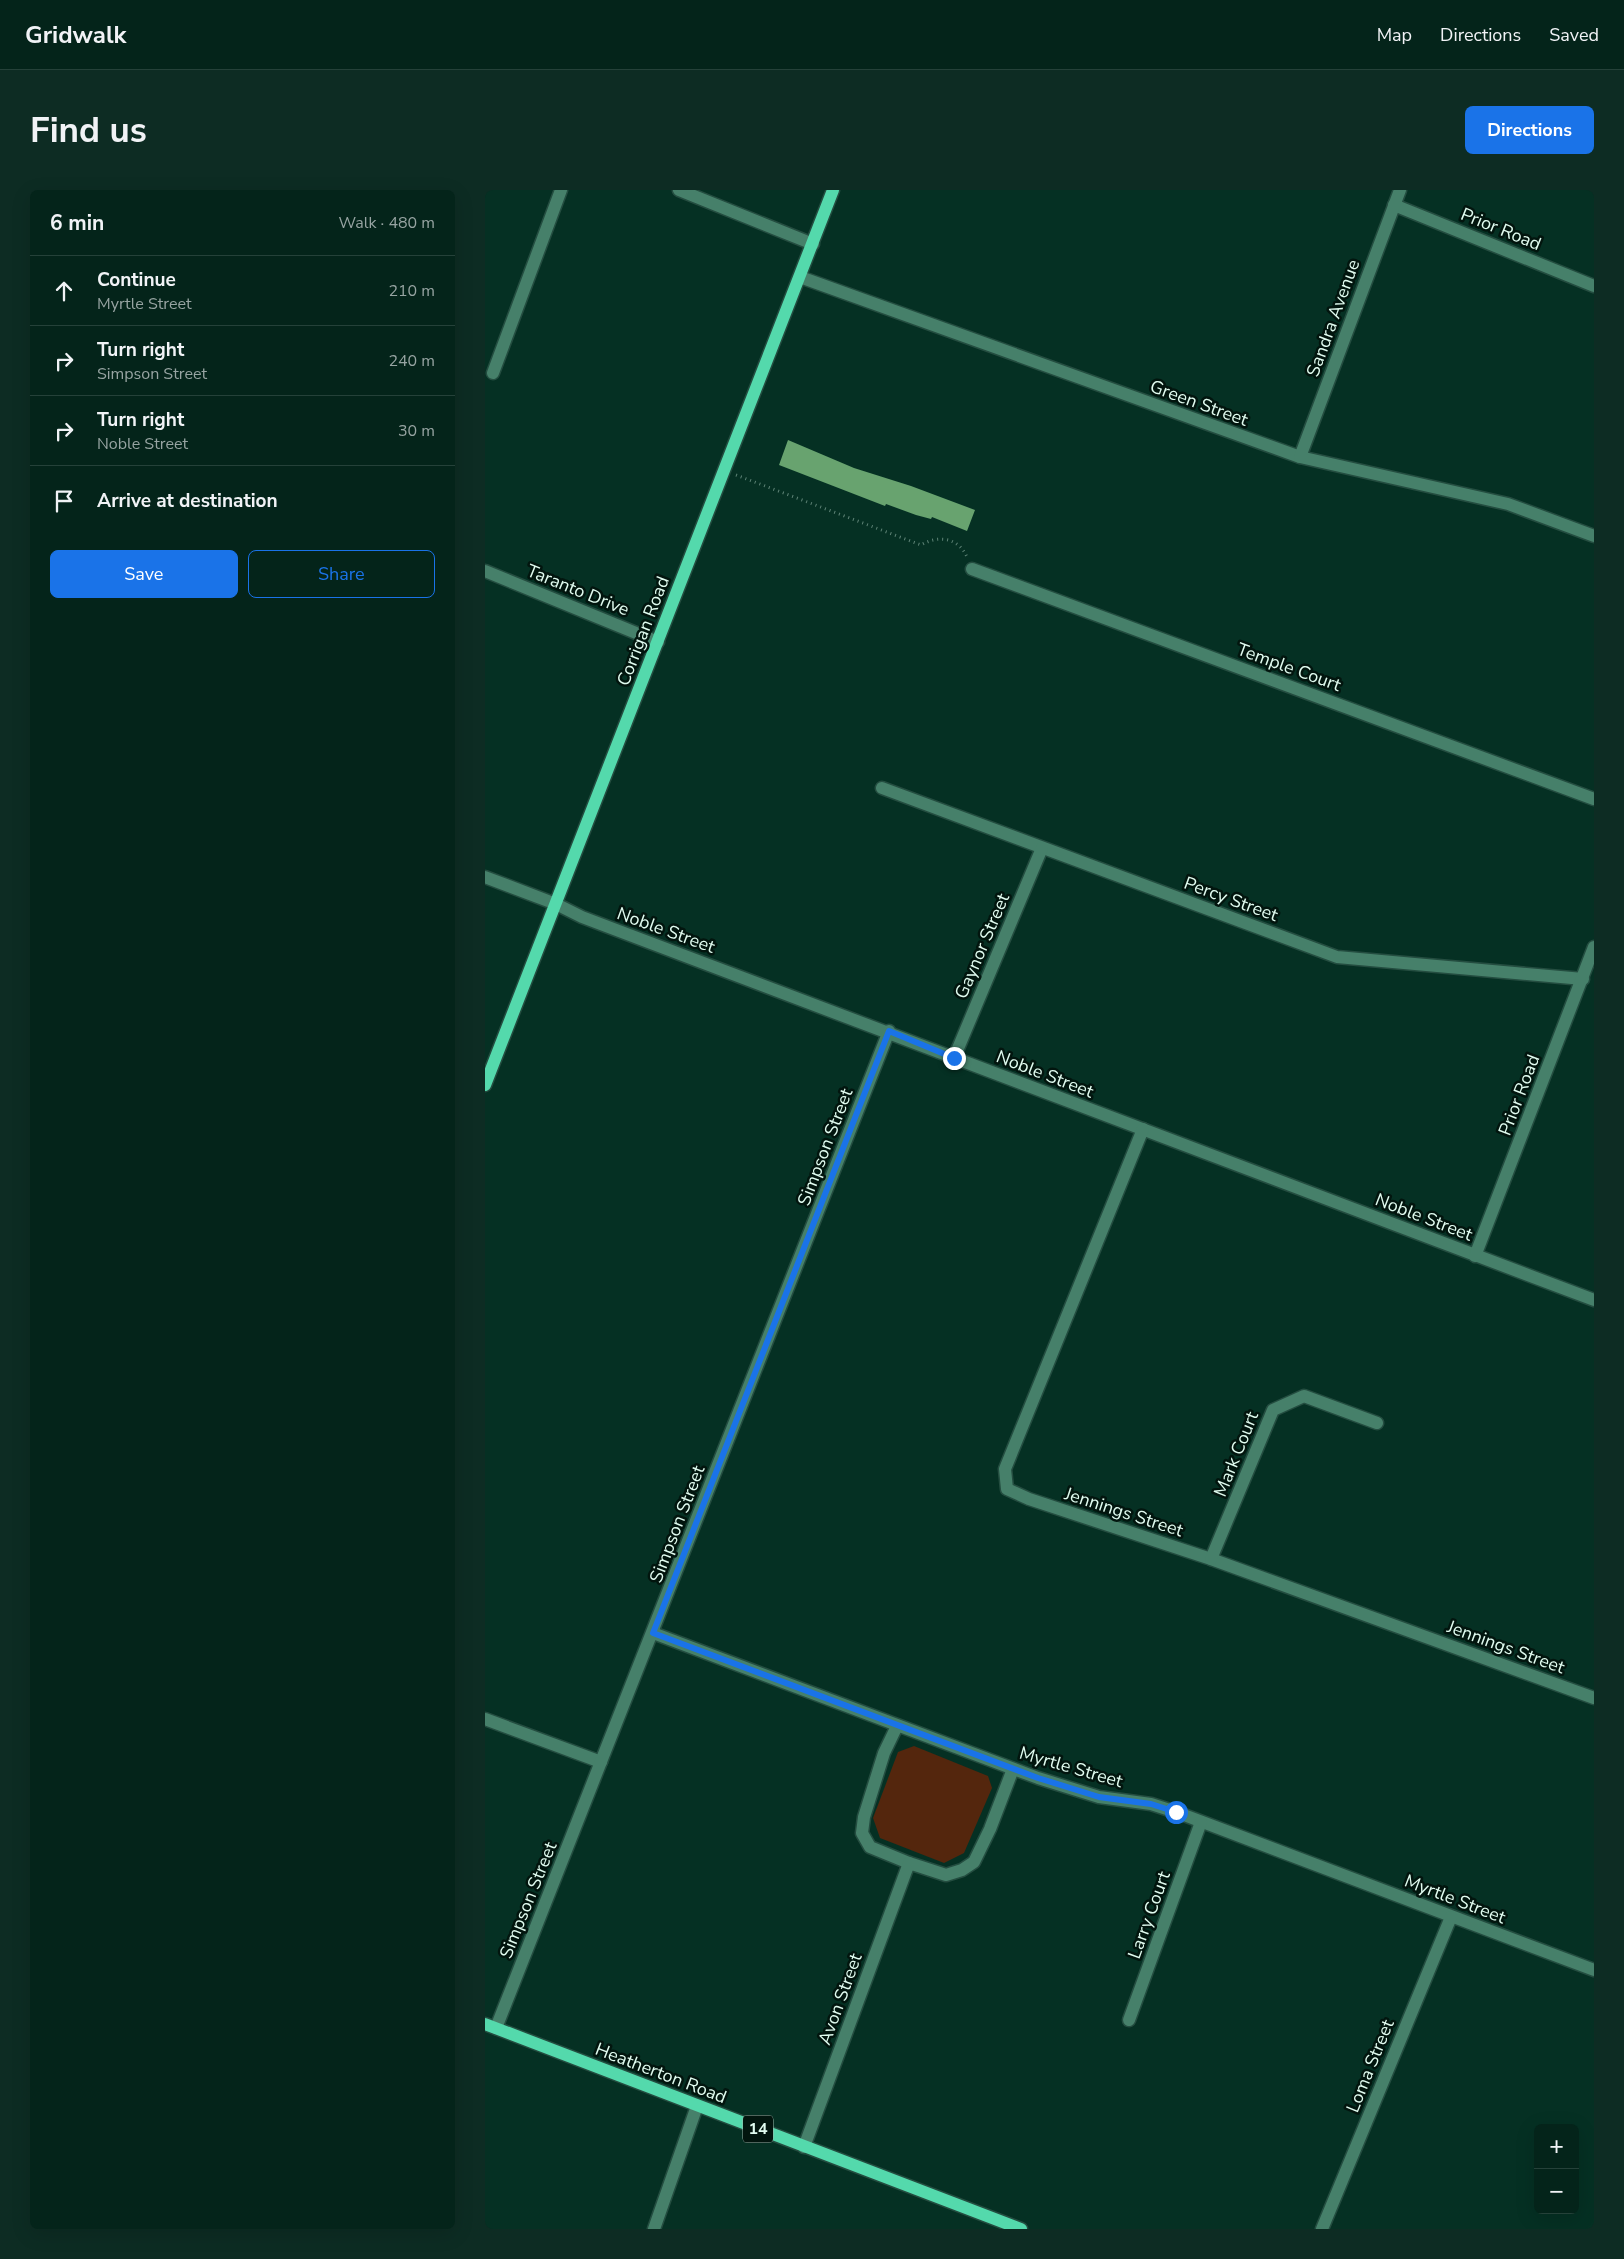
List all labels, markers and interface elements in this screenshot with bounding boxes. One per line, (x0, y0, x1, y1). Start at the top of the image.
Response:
text: Gridwalk (25, 19, 126, 51)
text: Map (1377, 23, 1412, 47)
text: Directions (1440, 23, 1521, 47)
text: Saved (1549, 23, 1599, 47)
button: Directions (1465, 106, 1594, 154)
text: Find us (30, 107, 147, 154)
street label: Prior Road (1457, 202, 1545, 256)
text: 6 min (50, 209, 104, 237)
text: Walk · 480 m (339, 212, 435, 234)
street label: Sandra Avenue (1301, 256, 1365, 380)
text: Continue (97, 267, 176, 293)
icon: ahead (50, 277, 78, 305)
text: 210 m (388, 280, 435, 302)
text: Myrtle Street (97, 293, 192, 315)
text: Turn right (97, 337, 184, 363)
icon: right (50, 347, 78, 375)
text: 240 m (388, 350, 435, 372)
text: Simpson Street (97, 363, 207, 385)
street label: Green Street (1147, 374, 1252, 432)
text: Turn right (97, 407, 184, 433)
icon: right (50, 417, 78, 445)
text: 30 m (398, 420, 435, 442)
text: Noble Street (97, 433, 188, 455)
icon: arrive (50, 487, 78, 515)
text: Arrive at destination (97, 488, 278, 514)
button: Save (50, 550, 238, 598)
button: Share (248, 550, 435, 598)
street label: Taranto Drive (523, 559, 633, 621)
street label: Corrigan Road (611, 573, 675, 689)
street label: Temple Court (1234, 637, 1345, 697)
street label: Percy Street (1181, 871, 1282, 927)
street label: Gaynor Street (949, 889, 1015, 1002)
street label: Noble Street (614, 901, 719, 959)
street label: Noble Street (993, 1044, 1098, 1104)
route end (943, 1047, 966, 1070)
street label: Prior Road (1493, 1051, 1545, 1139)
street label: Simpson Street (792, 1084, 859, 1209)
street label: Noble Street (1372, 1187, 1477, 1247)
street label: Mark Court (1208, 1407, 1264, 1500)
street label: Simpson Street (644, 1461, 711, 1586)
street label: Jennings Street (1061, 1481, 1187, 1543)
street label: Jennings Street (1443, 1614, 1569, 1680)
street label: Myrtle Street (1017, 1741, 1126, 1793)
route start (1165, 1801, 1188, 1824)
street label: Simpson Street (494, 1837, 563, 1962)
street label: Larry Court (1122, 1867, 1176, 1962)
street label: Myrtle Street (1401, 1869, 1510, 1930)
street label: Avon Street (812, 1949, 868, 2048)
street label: Loma Street (1340, 2015, 1400, 2116)
street label: Heatherton Road (592, 2037, 730, 2109)
road number: 14 (743, 2116, 773, 2142)
map controls (1534, 2124, 1579, 2214)
button: + (1534, 2124, 1579, 2169)
button: − (1534, 2169, 1579, 2214)

